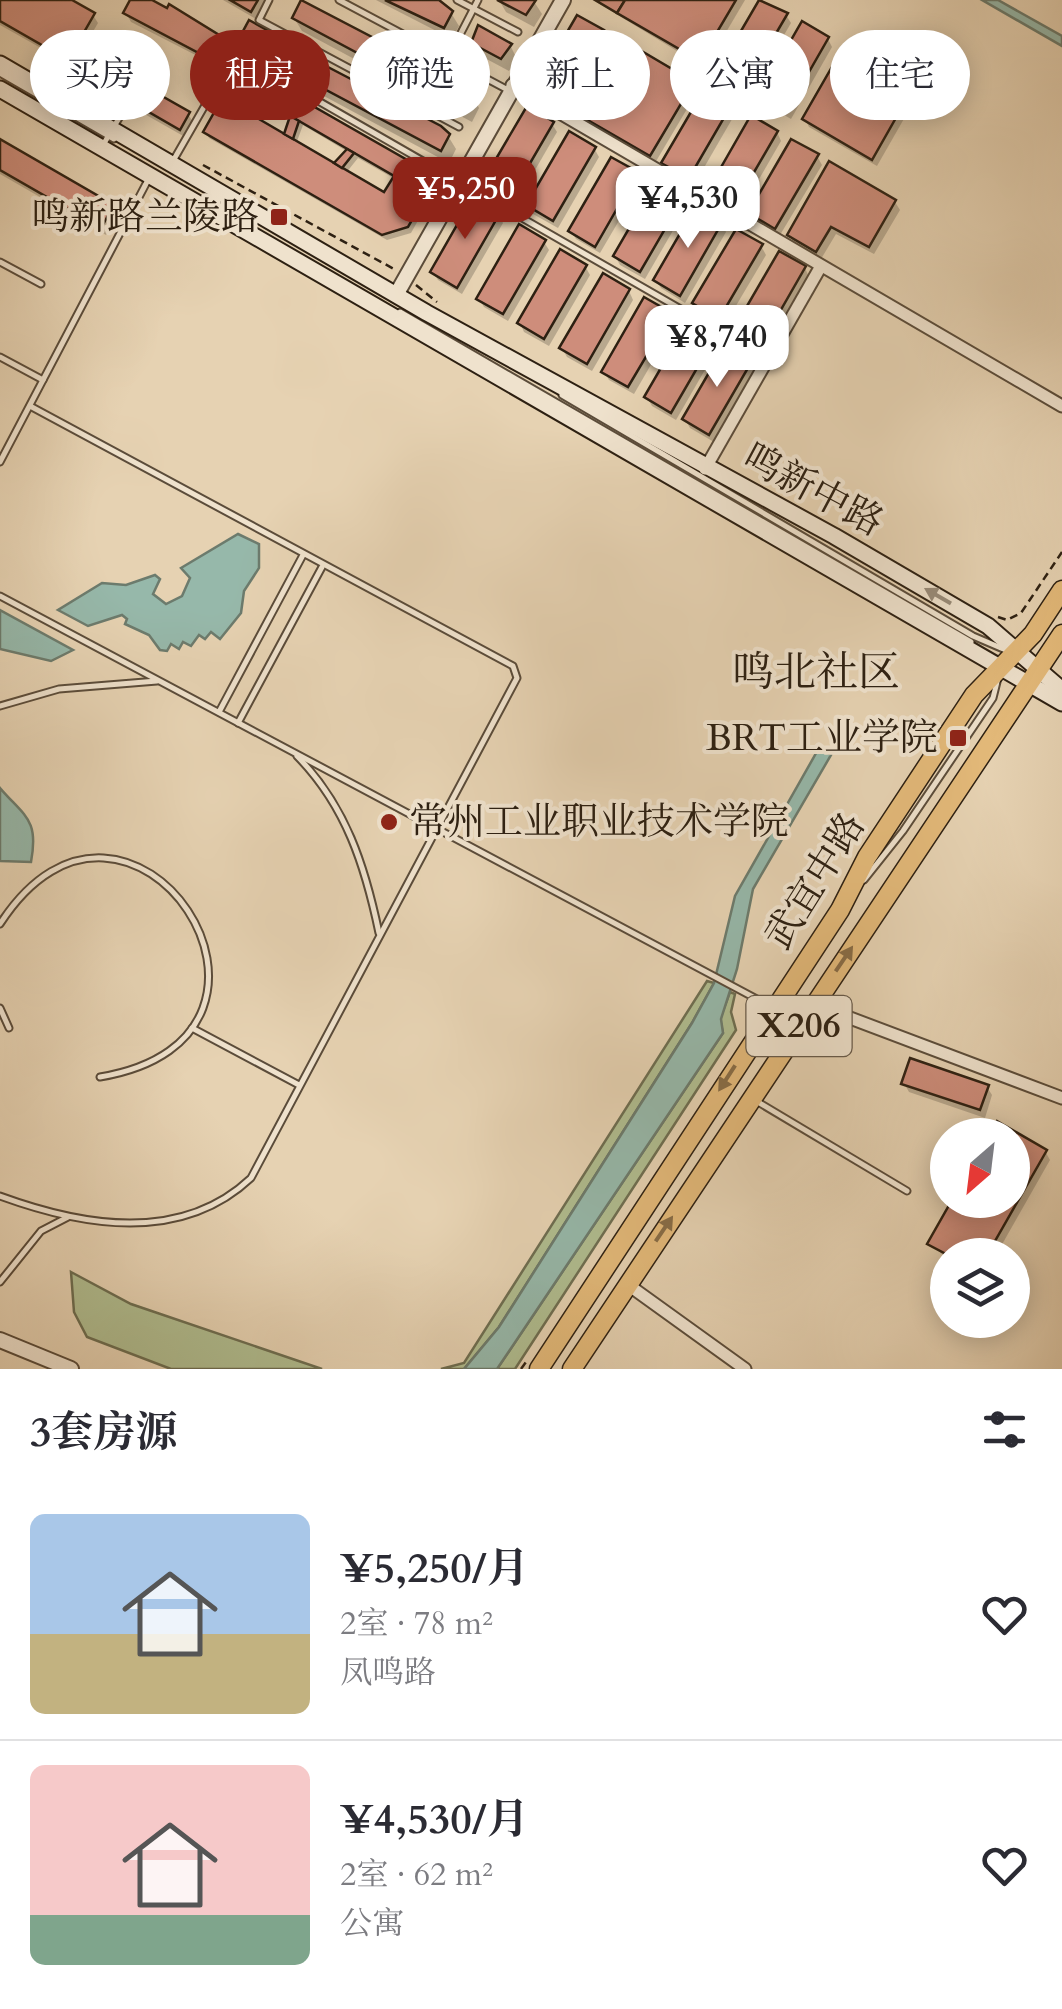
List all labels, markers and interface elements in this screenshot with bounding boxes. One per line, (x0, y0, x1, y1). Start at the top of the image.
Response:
chip: 买房 (30, 30, 170, 120)
chip: 租房 (190, 30, 330, 120)
chip: 筛选 (350, 30, 490, 120)
chip: 新上 (510, 30, 650, 120)
chip: 公寓 (670, 30, 810, 120)
chip: 住宅 (830, 30, 970, 120)
pin: ¥5,250 (384, 157, 546, 242)
pin: ¥4,530 (607, 166, 769, 251)
text: ¥5,250 (415, 167, 515, 211)
text: ¥4,530 (638, 176, 738, 220)
place label: 鸣新路兰陵路 (31, 191, 259, 243)
marker: 鸣新路兰陵路 (268, 206, 290, 228)
pin: ¥8,740 (636, 305, 798, 390)
text: ¥8,740 (667, 315, 767, 359)
street label: 鸣新中路 (734, 431, 892, 549)
one-way arrow (923, 588, 952, 605)
district label: 鸣北社区 (732, 644, 900, 701)
place label: BRT工业学院 (706, 712, 938, 764)
marker: BRT工业学院 (947, 727, 969, 749)
place label: 常州工业职业技术学院 (409, 796, 789, 848)
street label: 武宜中路 (753, 803, 877, 959)
marker: 常州工业职业技术学院 (378, 811, 400, 833)
one-way arrow (834, 945, 853, 972)
road number: X206 (746, 996, 852, 1056)
one-way arrow (719, 1064, 737, 1092)
north arrow (930, 1118, 1030, 1218)
map controls (930, 1118, 1030, 1338)
one-way arrow (654, 1215, 672, 1243)
button: layers (930, 1238, 1030, 1338)
icon: filters (977, 1402, 1032, 1457)
text: 3套房源 (30, 1404, 178, 1461)
text: ¥5,250/月 (340, 1540, 529, 1597)
icon: home (110, 1554, 230, 1674)
icon: heart (977, 1587, 1032, 1642)
text: 2室 · 78 m² (340, 1602, 493, 1646)
text: 凤鸣路 (340, 1651, 436, 1695)
text: ¥4,530/月 (340, 1791, 529, 1848)
icon: home (110, 1805, 230, 1925)
icon: heart (977, 1838, 1032, 1893)
text: 2室 · 62 m² (340, 1853, 493, 1897)
text: 公寓 (340, 1902, 404, 1946)

